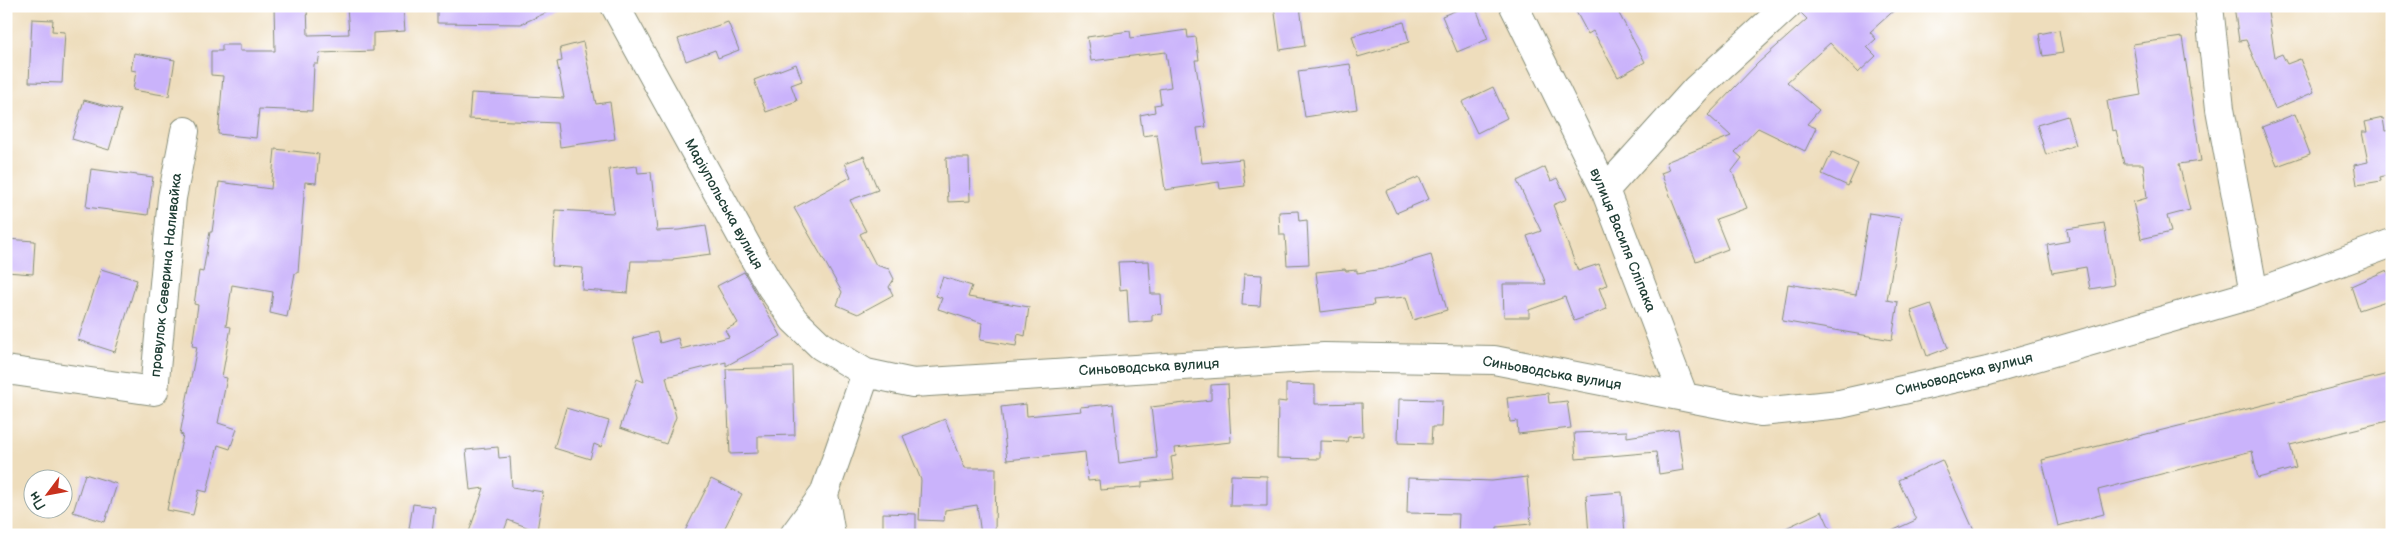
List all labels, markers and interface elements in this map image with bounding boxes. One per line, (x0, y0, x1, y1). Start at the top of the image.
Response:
street label: Маріупольська вулиця (681, 136, 767, 272)
street label: вулиця Василя Сліпака (1586, 166, 1660, 315)
street label: провулок Северина Наливайка (147, 171, 185, 378)
street label: Синьоводська вулиця (1894, 349, 2035, 399)
street label: Синьоводська вулиця (1481, 352, 1623, 394)
street label: Синьоводська вулиця (1078, 355, 1220, 379)
north arrow (22, 468, 72, 518)
text: Пн (25, 488, 50, 513)

